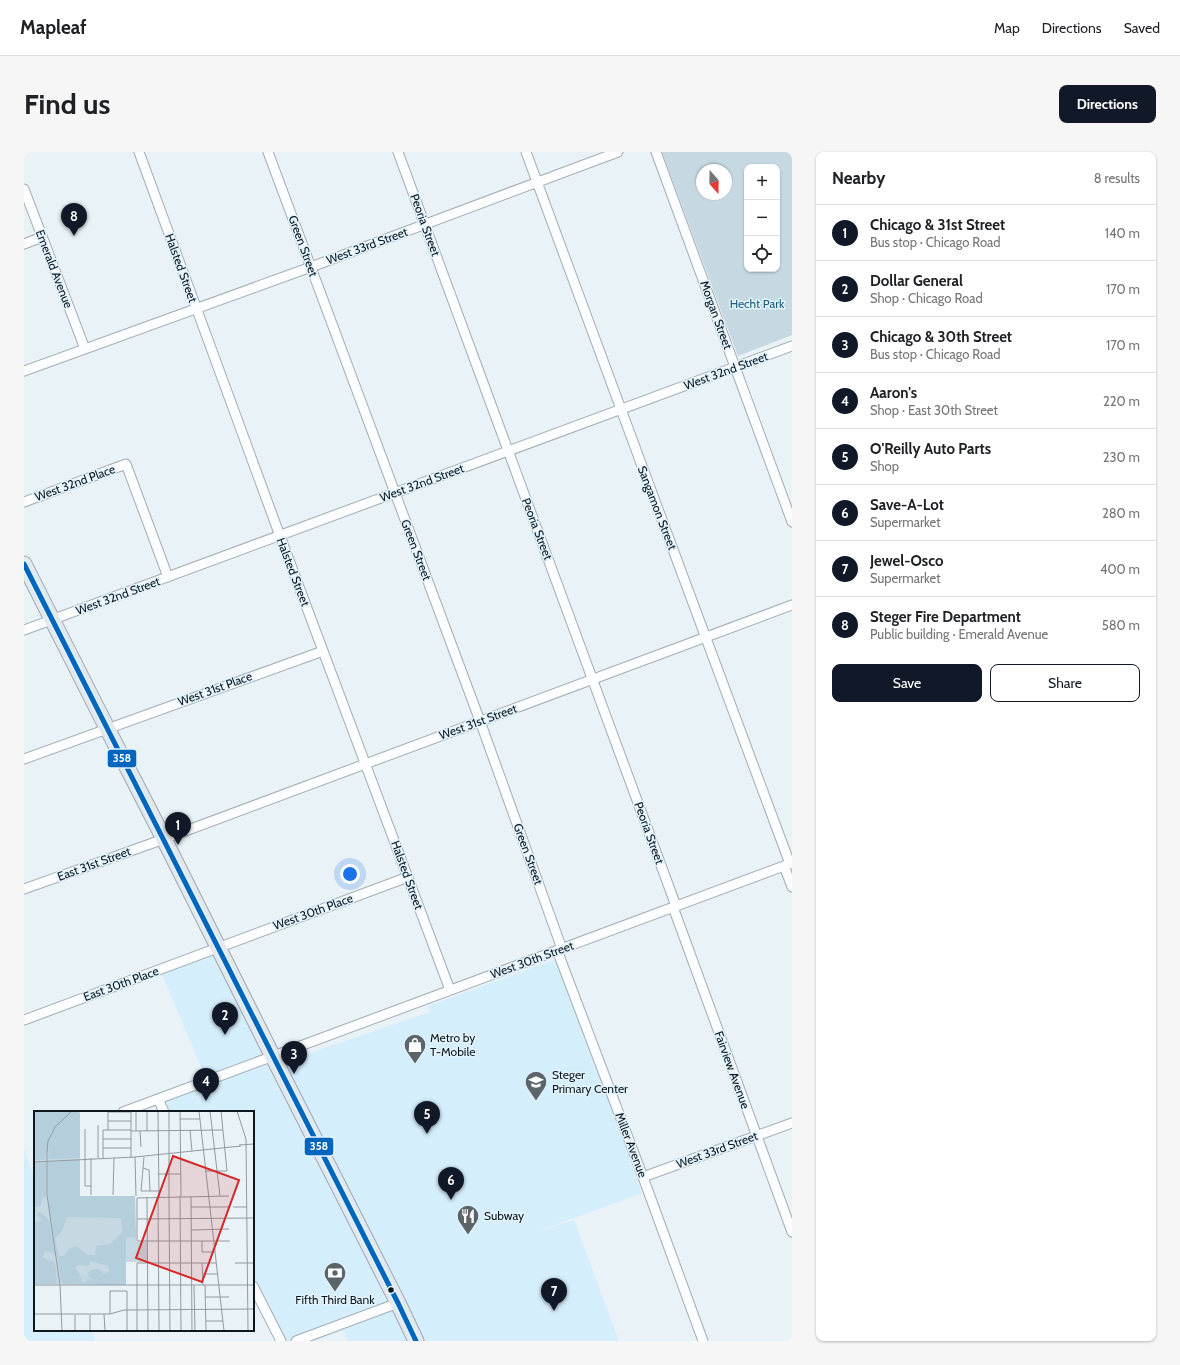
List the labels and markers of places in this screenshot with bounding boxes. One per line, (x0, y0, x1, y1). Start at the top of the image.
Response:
pin: 8 (61, 203, 87, 236)
pin: 1 (165, 812, 191, 845)
pin: 2 (212, 1002, 238, 1035)
place label: Metro by T-Mobile (430, 1030, 475, 1059)
shop icon: Metro by T-Mobile (402, 1032, 428, 1065)
pin: 3 (281, 1041, 307, 1074)
place label: Steger Primary Center (552, 1067, 628, 1096)
pin: 4 (193, 1068, 219, 1101)
school or university icon: Steger Primary Center (523, 1069, 549, 1102)
pin: 5 (414, 1101, 440, 1134)
pin: 6 (438, 1167, 464, 1200)
restaurant icon: Subway (455, 1203, 481, 1236)
place label: Subway (484, 1208, 524, 1223)
bank icon: Fifth Third Bank (322, 1260, 348, 1293)
pin: 7 (541, 1278, 567, 1311)
unlabelled marker (386, 1285, 396, 1295)
place label: Fifth Third Bank (295, 1292, 375, 1307)

